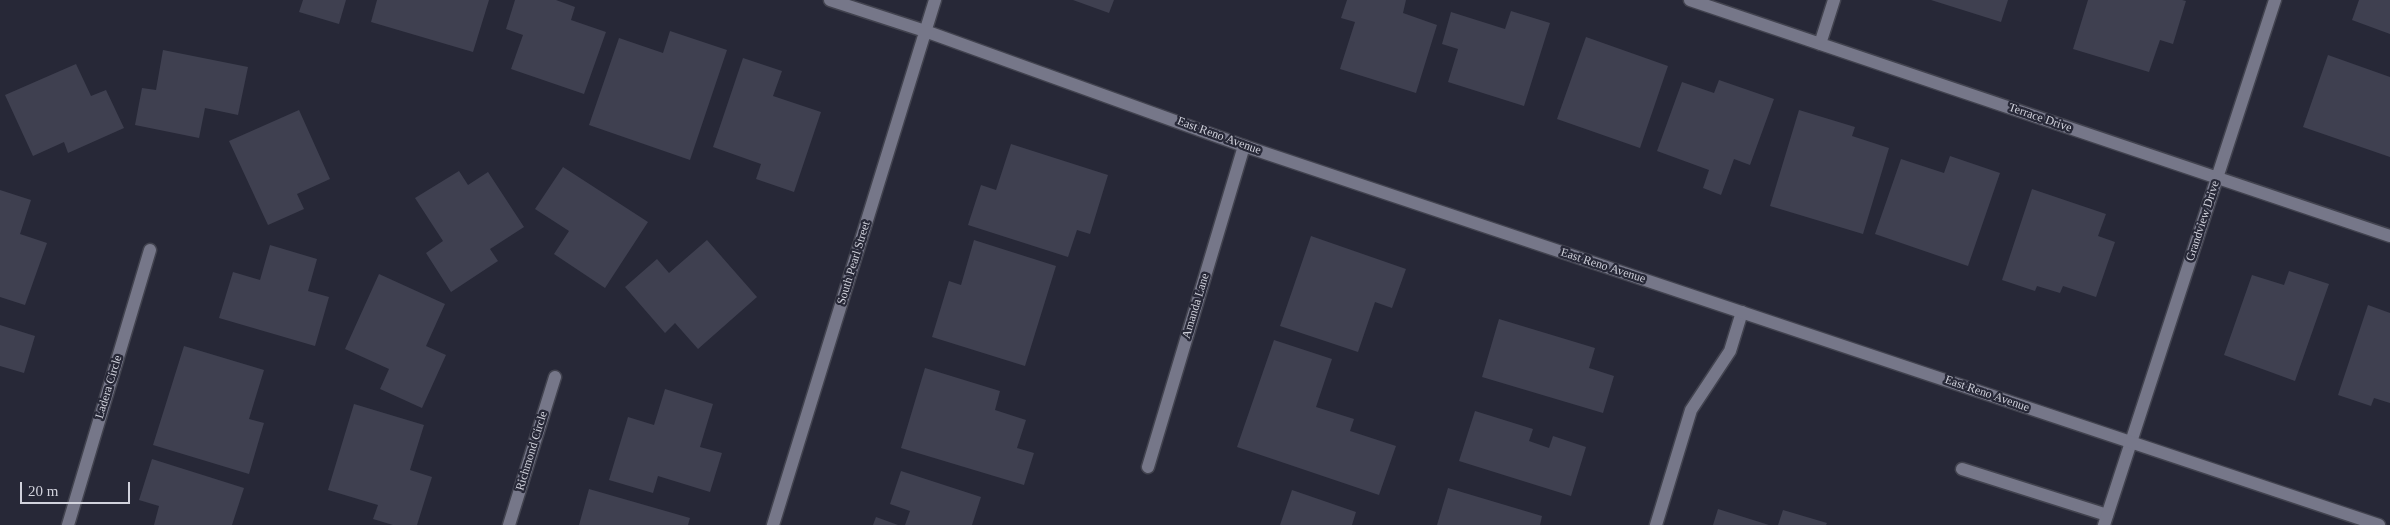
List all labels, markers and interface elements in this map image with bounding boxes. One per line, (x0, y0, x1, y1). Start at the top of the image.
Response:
street label: Terrace Drive (2006, 100, 2074, 136)
street label: East Reno Avenue (1175, 114, 1263, 158)
street label: Grandview Drive (2183, 179, 2223, 263)
street label: South Pearl Street (834, 219, 874, 307)
street label: East Reno Avenue (1559, 245, 1647, 287)
street label: Amanda Lane (1179, 272, 1213, 340)
street label: Ladera Circle (93, 354, 125, 420)
street label: East Reno Avenue (1943, 373, 2031, 415)
street label: Richmond Circle (513, 410, 551, 492)
scale bar (22, 472, 132, 504)
text: 20 m (28, 483, 58, 499)

